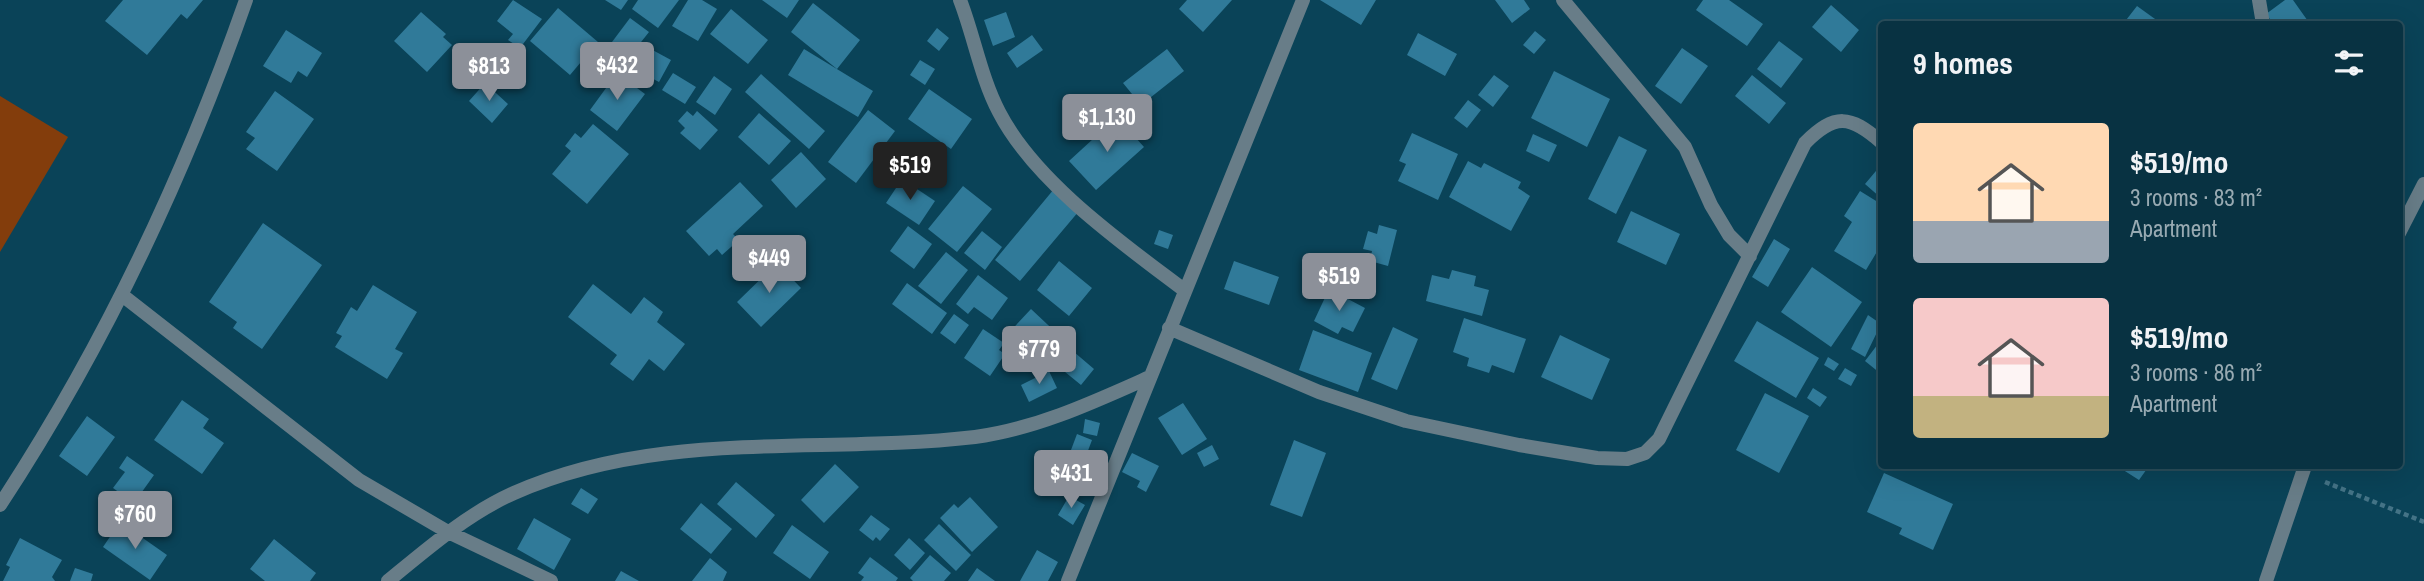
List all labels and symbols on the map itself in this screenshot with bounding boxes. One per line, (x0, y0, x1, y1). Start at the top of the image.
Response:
pin: $432 (576, 42, 658, 102)
pin: $813 (448, 43, 530, 103)
pin: $1,130 (1050, 94, 1164, 154)
pin: $519 (869, 142, 951, 202)
pin: $449 (728, 236, 810, 295)
pin: $519 (1298, 254, 1380, 313)
pin: $779 (998, 326, 1080, 386)
pin: $431 (1030, 450, 1112, 510)
pin: $760 (94, 491, 176, 551)

